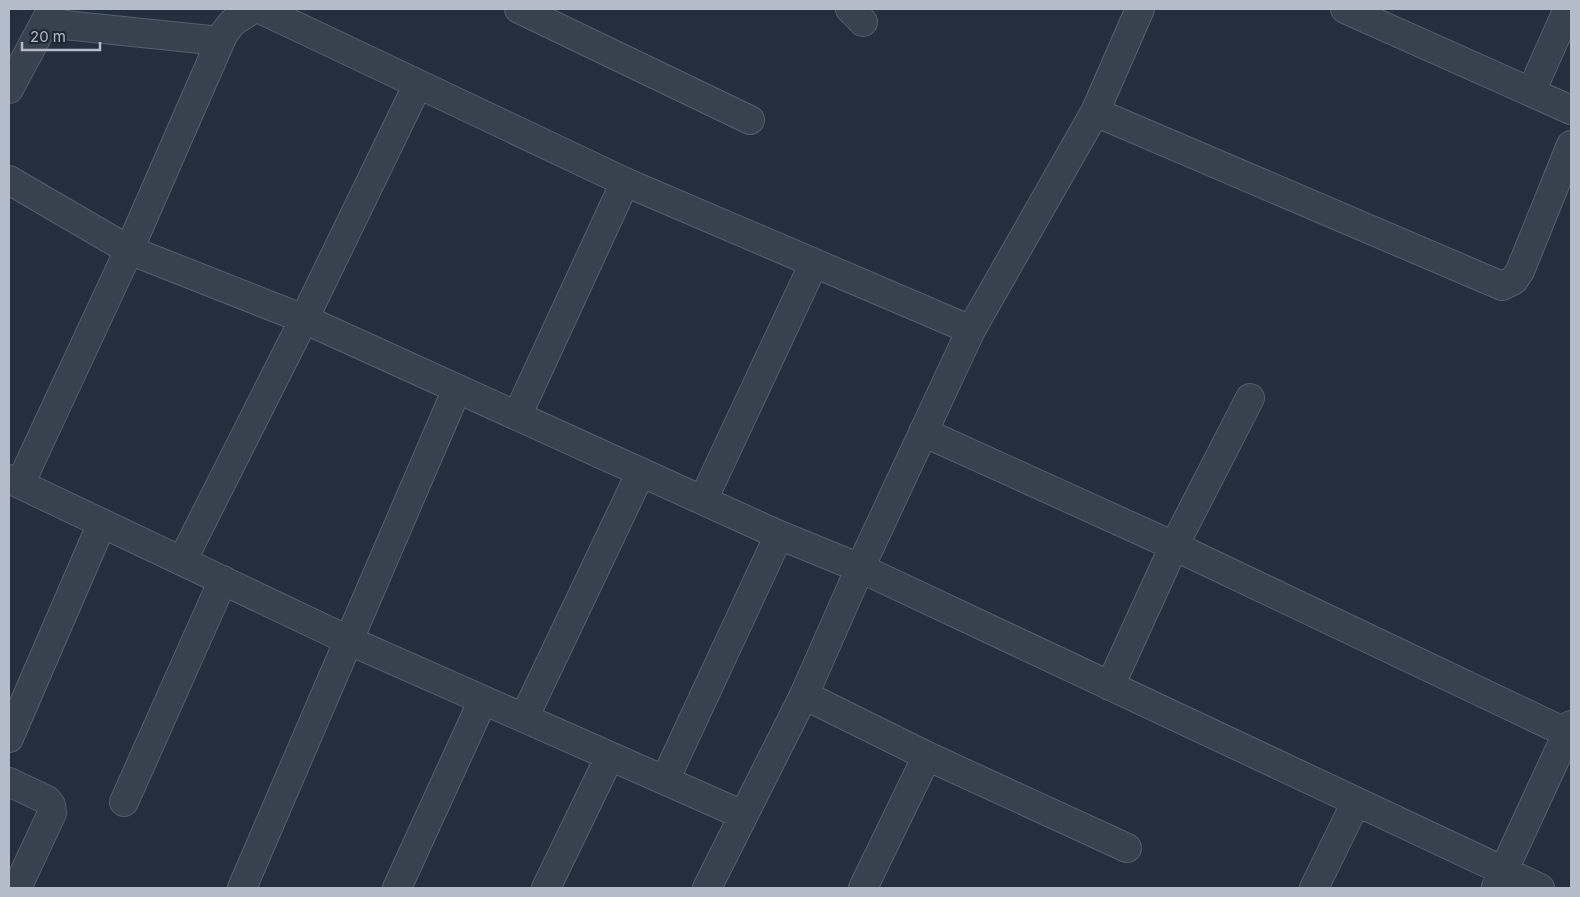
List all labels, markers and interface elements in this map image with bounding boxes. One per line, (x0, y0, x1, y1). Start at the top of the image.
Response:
scale bar (22, 20, 100, 52)
text: 20 m (30, 27, 66, 46)

